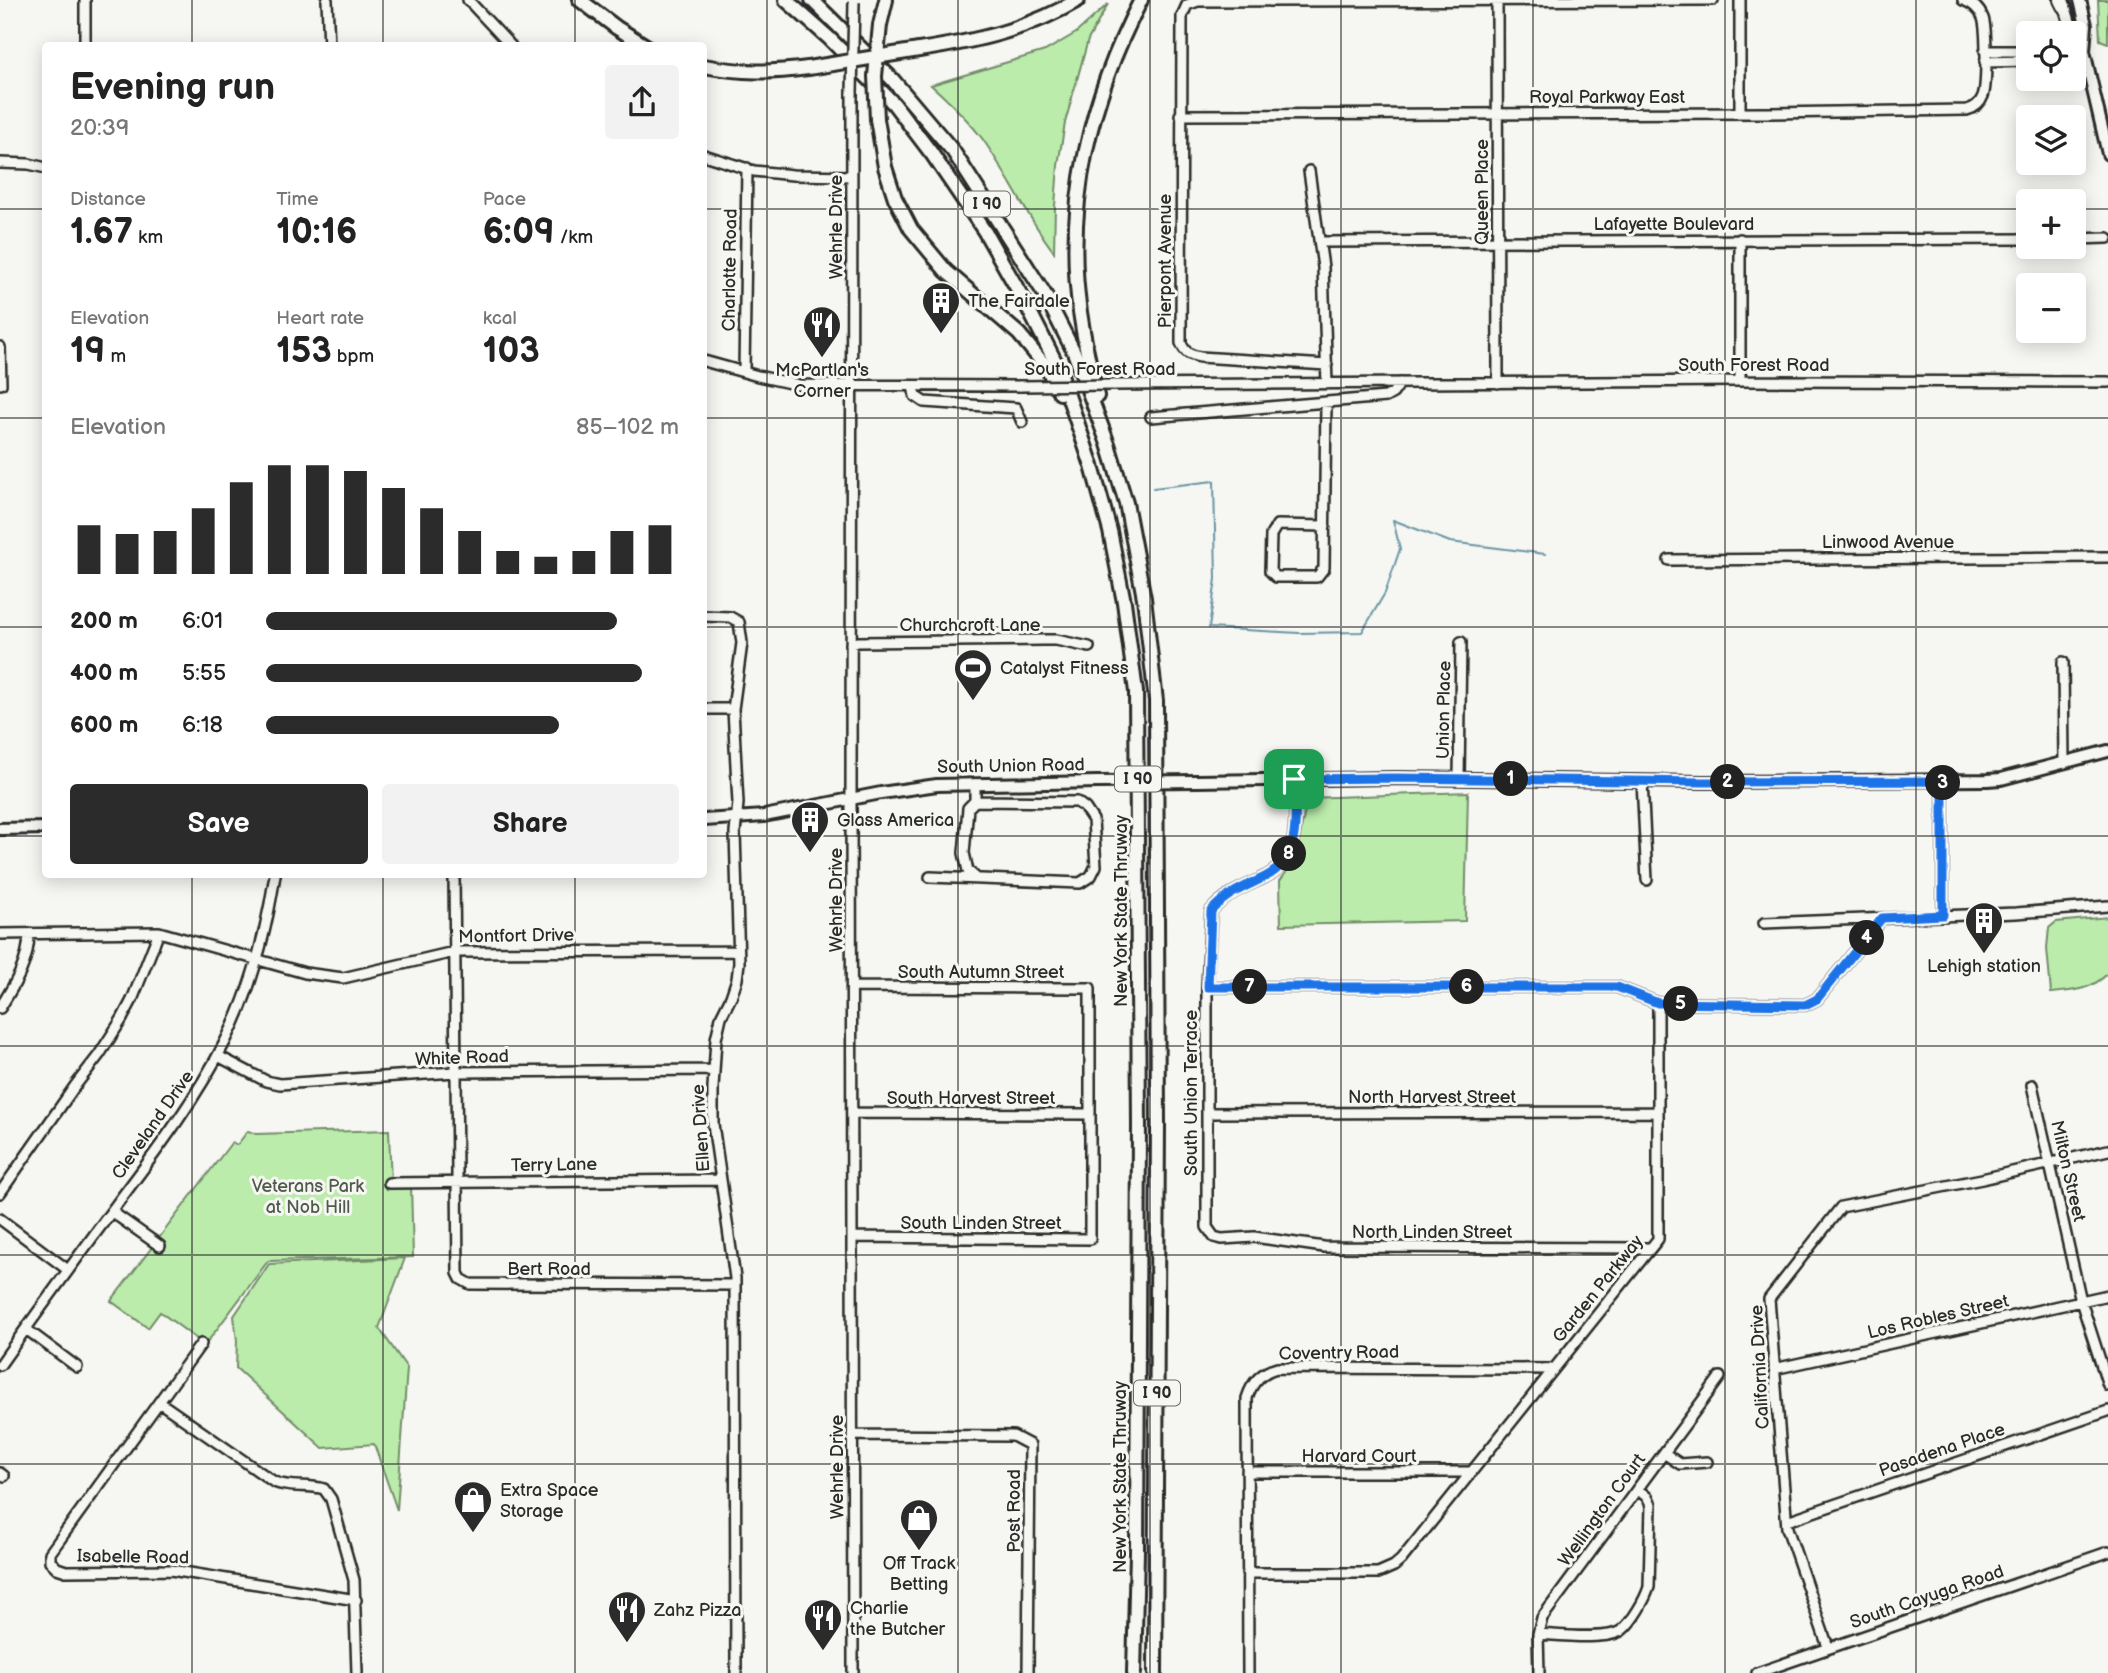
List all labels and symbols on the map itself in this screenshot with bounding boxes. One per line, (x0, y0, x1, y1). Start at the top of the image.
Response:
street label: Royal Parkway East (1529, 87, 1686, 108)
street label: Queen Place (1472, 139, 1493, 245)
street label: Wehrle Drive (826, 175, 847, 279)
road number: I 90 (964, 192, 1010, 216)
street label: Pierpont Avenue (1155, 194, 1176, 328)
street label: Charlotte Road (718, 208, 742, 332)
street label: Lafayette Boulevard (1594, 214, 1754, 235)
building icon: The Fairdale (920, 280, 962, 335)
place label: The Fairdale (968, 291, 1070, 312)
restaurant icon: McPartlan's Corner (801, 304, 843, 359)
street label: South Forest Road (1678, 355, 1830, 376)
street label: South Forest Road (1024, 359, 1176, 380)
place label: McPartlan's Corner (775, 360, 869, 402)
street label: Linwood Avenue (1822, 532, 1955, 553)
street label: Churchcroft Lane (900, 615, 1041, 636)
sports icon: Catalyst Fitness (952, 647, 994, 702)
place label: Catalyst Fitness (1000, 658, 1129, 679)
street label: Union Place (1433, 660, 1455, 759)
pin (1264, 749, 1324, 809)
street label: South Union Road (937, 754, 1085, 778)
pin: 1 (1494, 762, 1528, 796)
pin: 2 (1710, 764, 1746, 800)
road number: I 90 (1115, 766, 1161, 792)
pin: 3 (1926, 766, 1960, 800)
building icon: Glass America (789, 799, 831, 854)
place label: Glass America (837, 810, 954, 831)
street label: New York State Thruway (1111, 814, 1132, 1007)
pin: 8 (1272, 836, 1306, 872)
street label: Wehrle Drive (826, 848, 847, 952)
building icon: Lehigh station (1963, 900, 2005, 955)
pin: 4 (1850, 920, 1884, 956)
street label: Montfort Drive (458, 924, 574, 948)
place label: Lehigh station (1927, 956, 2041, 977)
street label: South Autumn Street (898, 962, 1065, 983)
pin: 7 (1232, 970, 1268, 1004)
pin: 6 (1450, 970, 1484, 1004)
pin: 5 (1664, 986, 1698, 1021)
street label: South Union Terrace (1181, 1010, 1202, 1176)
street label: White Road (415, 1046, 509, 1070)
street label: Cleveland Drive (108, 1066, 199, 1183)
street label: Ellen Drive (687, 1083, 715, 1173)
street label: North Harvest Street (1348, 1087, 1517, 1108)
street label: South Harvest Street (887, 1088, 1056, 1109)
street label: Milton Street (2046, 1118, 2090, 1224)
street label: Terry Lane (511, 1154, 598, 1176)
park label: Veterans Park at Nob Hill (252, 1176, 364, 1218)
street label: South Linden Street (900, 1213, 1062, 1234)
street label: North Linden Street (1352, 1222, 1513, 1243)
street label: Garden Parkway (1548, 1230, 1648, 1347)
street label: Bert Road (507, 1259, 591, 1280)
street label: Los Robles Street (1865, 1290, 2011, 1343)
street label: California Drive (1746, 1304, 1774, 1430)
street label: Coventry Road (1279, 1341, 1399, 1365)
street label: New York State Thruway (1110, 1380, 1131, 1573)
road number: I 90 (1134, 1380, 1180, 1406)
street label: Wehrle Drive (827, 1415, 848, 1519)
street label: Pasadena Place (1876, 1419, 2008, 1481)
street label: Harvard Court (1302, 1446, 1417, 1467)
street label: Wellington Court (1554, 1449, 1650, 1570)
street label: Post Road (1004, 1469, 1025, 1553)
shop icon: Extra Space Storage (452, 1479, 494, 1534)
place label: Extra Space Storage (500, 1480, 599, 1522)
shop icon: Off Track Betting (898, 1497, 940, 1552)
street label: Isabelle Road (77, 1546, 189, 1568)
place label: Off Track Betting (883, 1553, 955, 1595)
street label: South Cayuga Road (1847, 1561, 2007, 1633)
restaurant icon: Zahz Pizza (606, 1589, 648, 1644)
restaurant icon: Charlie the Butcher (802, 1597, 844, 1652)
place label: Charlie the Butcher (850, 1598, 946, 1640)
place label: Zahz Pizza (653, 1600, 741, 1621)

